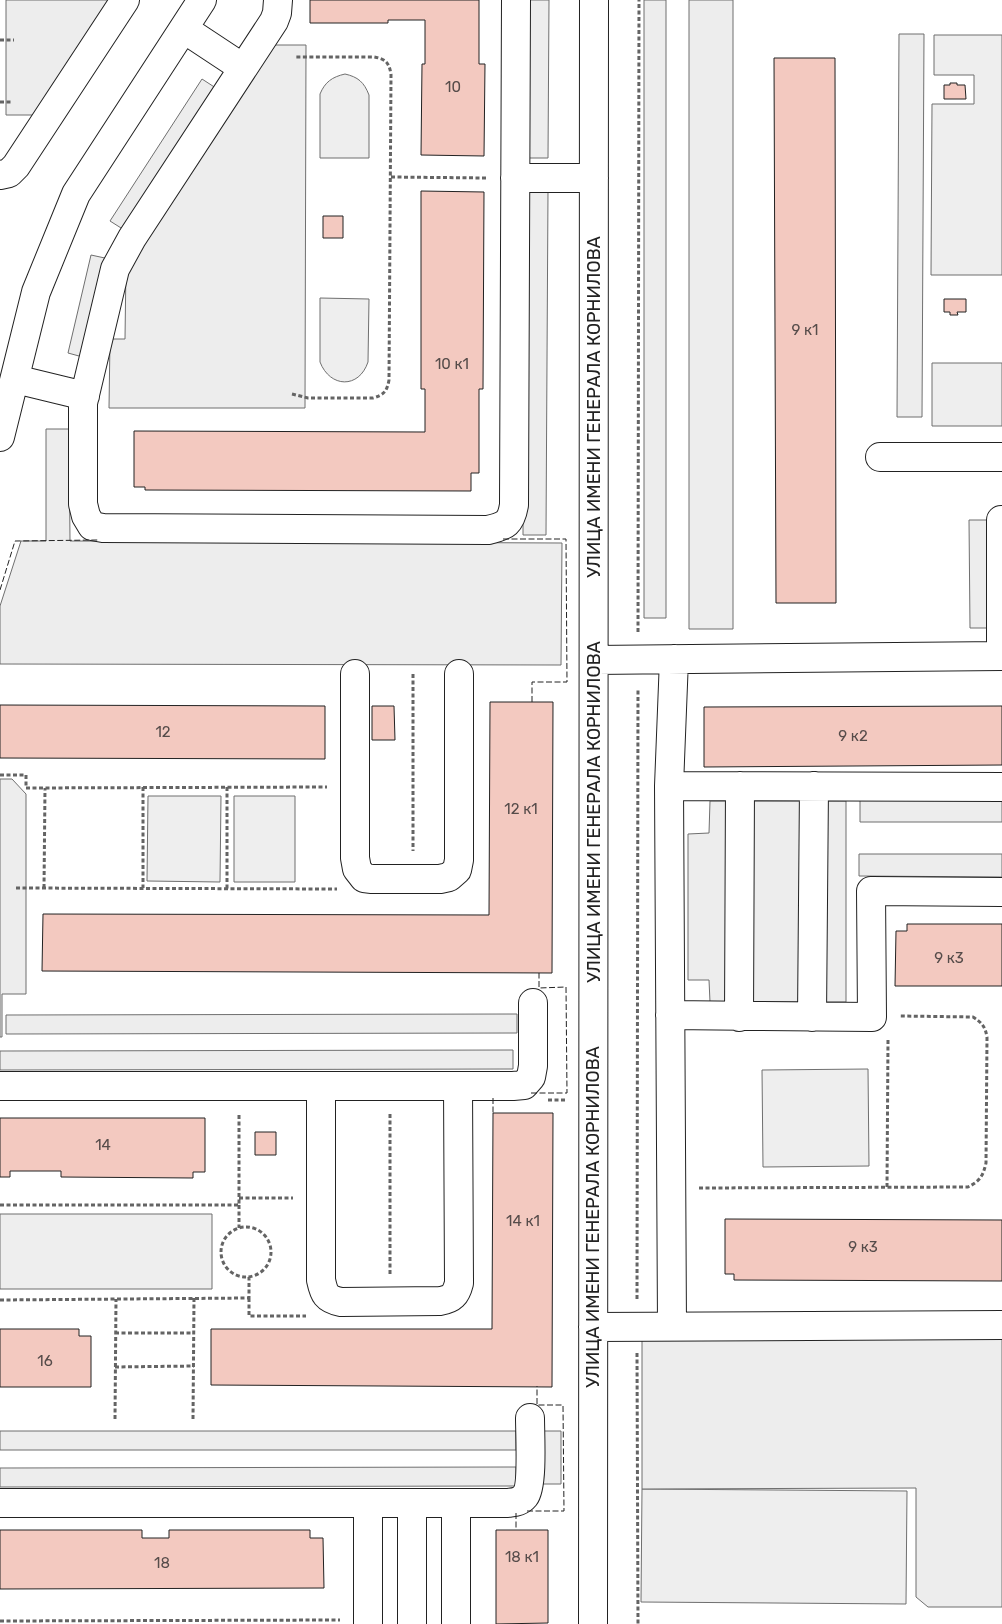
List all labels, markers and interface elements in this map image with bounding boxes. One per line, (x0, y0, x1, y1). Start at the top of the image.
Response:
house number: 10 (445, 78, 461, 96)
street label: УЛИЦА ИМЕНИ ГЕНЕРАЛА КОРНИЛОВА (583, 236, 605, 578)
house number: 9 к1 (791, 321, 819, 339)
house number: 10 к1 (435, 355, 469, 373)
street label: УЛИЦА ИМЕНИ ГЕНЕРАЛА КОРНИЛОВА (583, 641, 605, 983)
house number: 12 (155, 723, 171, 741)
house number: 9 к2 (838, 727, 868, 745)
house number: 12 к1 (504, 800, 538, 818)
house number: 9 к3 (934, 949, 964, 967)
street label: УЛИЦА ИМЕНИ ГЕНЕРАЛА КОРНИЛОВА (582, 1046, 604, 1388)
house number: 14 (95, 1136, 111, 1154)
house number: 14 к1 (506, 1212, 540, 1230)
house number: 9 к3 (848, 1238, 878, 1256)
house number: 16 (37, 1352, 53, 1370)
house number: 18 к1 (505, 1548, 539, 1566)
house number: 18 (154, 1554, 170, 1572)

